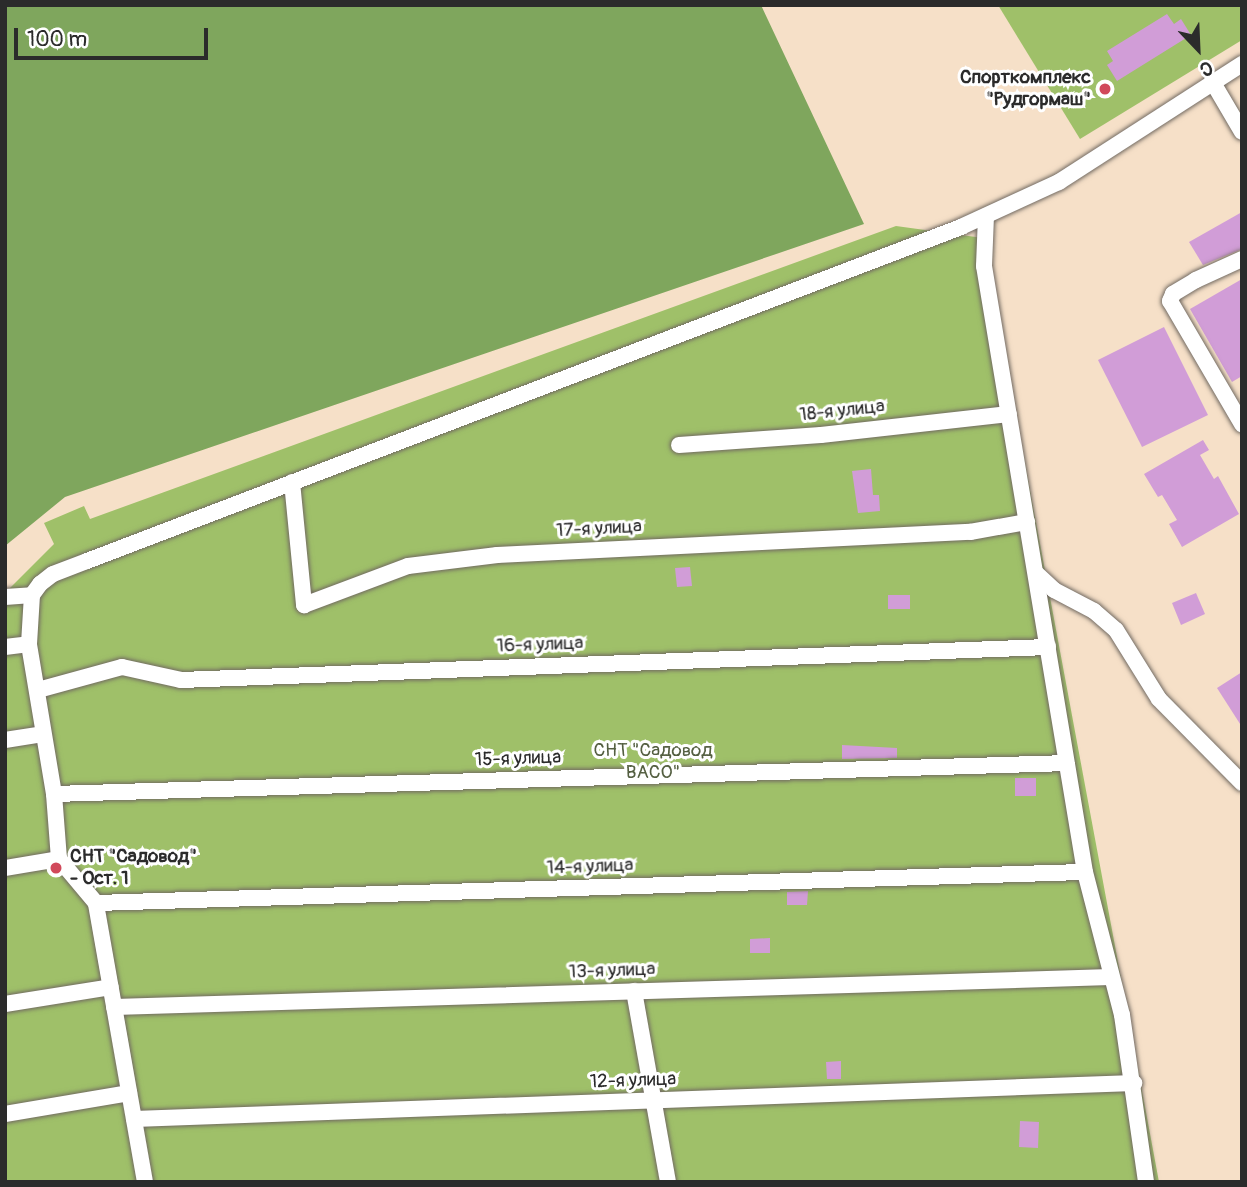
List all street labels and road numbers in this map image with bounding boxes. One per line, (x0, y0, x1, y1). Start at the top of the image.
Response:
street label: 18-я улица (798, 395, 886, 427)
street label: 17-я улица (555, 515, 643, 543)
street label: 16-я улица (496, 632, 584, 658)
street label: 15-я улица (475, 746, 561, 772)
street label: 14-я улица (546, 854, 634, 880)
street label: 13-я улица (568, 958, 656, 984)
street label: 12-я улица (589, 1068, 677, 1094)

